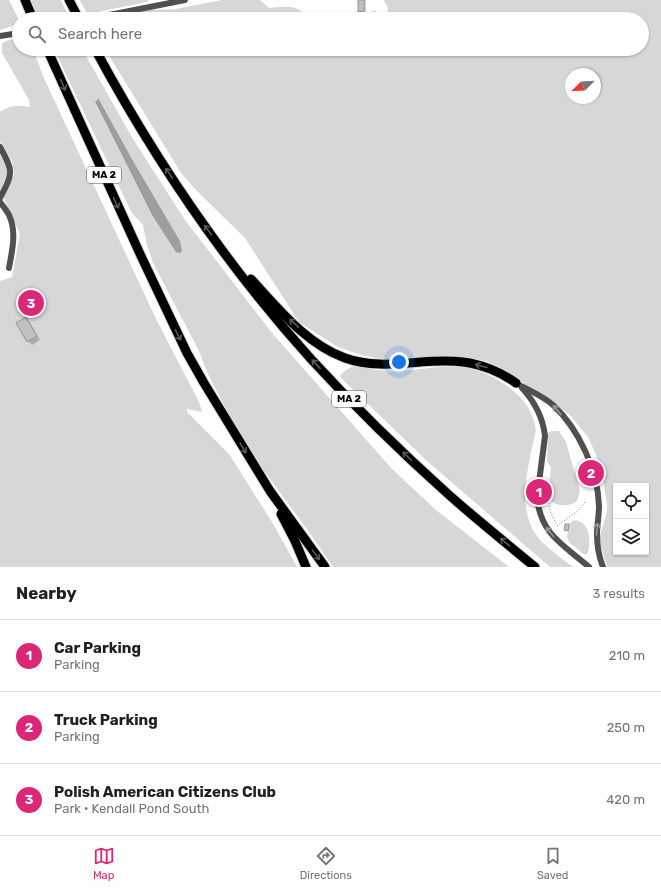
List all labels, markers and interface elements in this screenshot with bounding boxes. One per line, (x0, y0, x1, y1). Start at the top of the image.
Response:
search box (12, 12, 649, 56)
icon: search (26, 23, 48, 45)
text: Search here (58, 25, 142, 43)
north arrow (565, 68, 601, 104)
one-way arrow (60, 78, 67, 90)
road number: MA 2 (87, 167, 121, 183)
one-way arrow (165, 168, 173, 179)
one-way arrow (113, 197, 121, 209)
one-way arrow (204, 225, 212, 236)
pin: 3 (18, 288, 44, 318)
one-way arrow (289, 318, 299, 328)
one-way arrow (175, 329, 182, 341)
your location (389, 352, 409, 372)
one-way arrow (311, 359, 321, 369)
one-way arrow (475, 362, 488, 369)
road number: MA 2 (332, 391, 366, 407)
one-way arrow (552, 404, 561, 415)
one-way arrow (240, 442, 248, 454)
one-way arrow (402, 451, 412, 461)
pin: 2 (578, 458, 604, 488)
pin: 1 (526, 477, 552, 507)
map controls (613, 483, 649, 555)
button: locate (613, 483, 649, 519)
button: layers (613, 519, 649, 555)
one-way arrow (594, 523, 601, 536)
one-way arrow (545, 526, 554, 537)
one-way arrow (500, 537, 510, 546)
one-way arrow (312, 549, 320, 560)
text: Nearby (16, 583, 77, 603)
text: 3 results (593, 586, 645, 601)
text: Car Parking (54, 639, 141, 657)
text: 1 (26, 648, 32, 663)
text: 210 m (609, 648, 645, 663)
text: Parking (54, 657, 100, 672)
text: Truck Parking (54, 711, 158, 729)
text: 2 (25, 720, 33, 735)
text: 250 m (607, 720, 645, 735)
text: Parking (54, 729, 100, 744)
text: Polish American Citizens Club (54, 783, 276, 801)
text: 3 (25, 792, 33, 807)
text: 420 m (606, 792, 645, 807)
text: Park · Kendall Pond South (54, 801, 209, 816)
tab: Map (93, 845, 115, 882)
tab: Directions (300, 845, 352, 882)
tab: Saved (537, 845, 568, 882)

